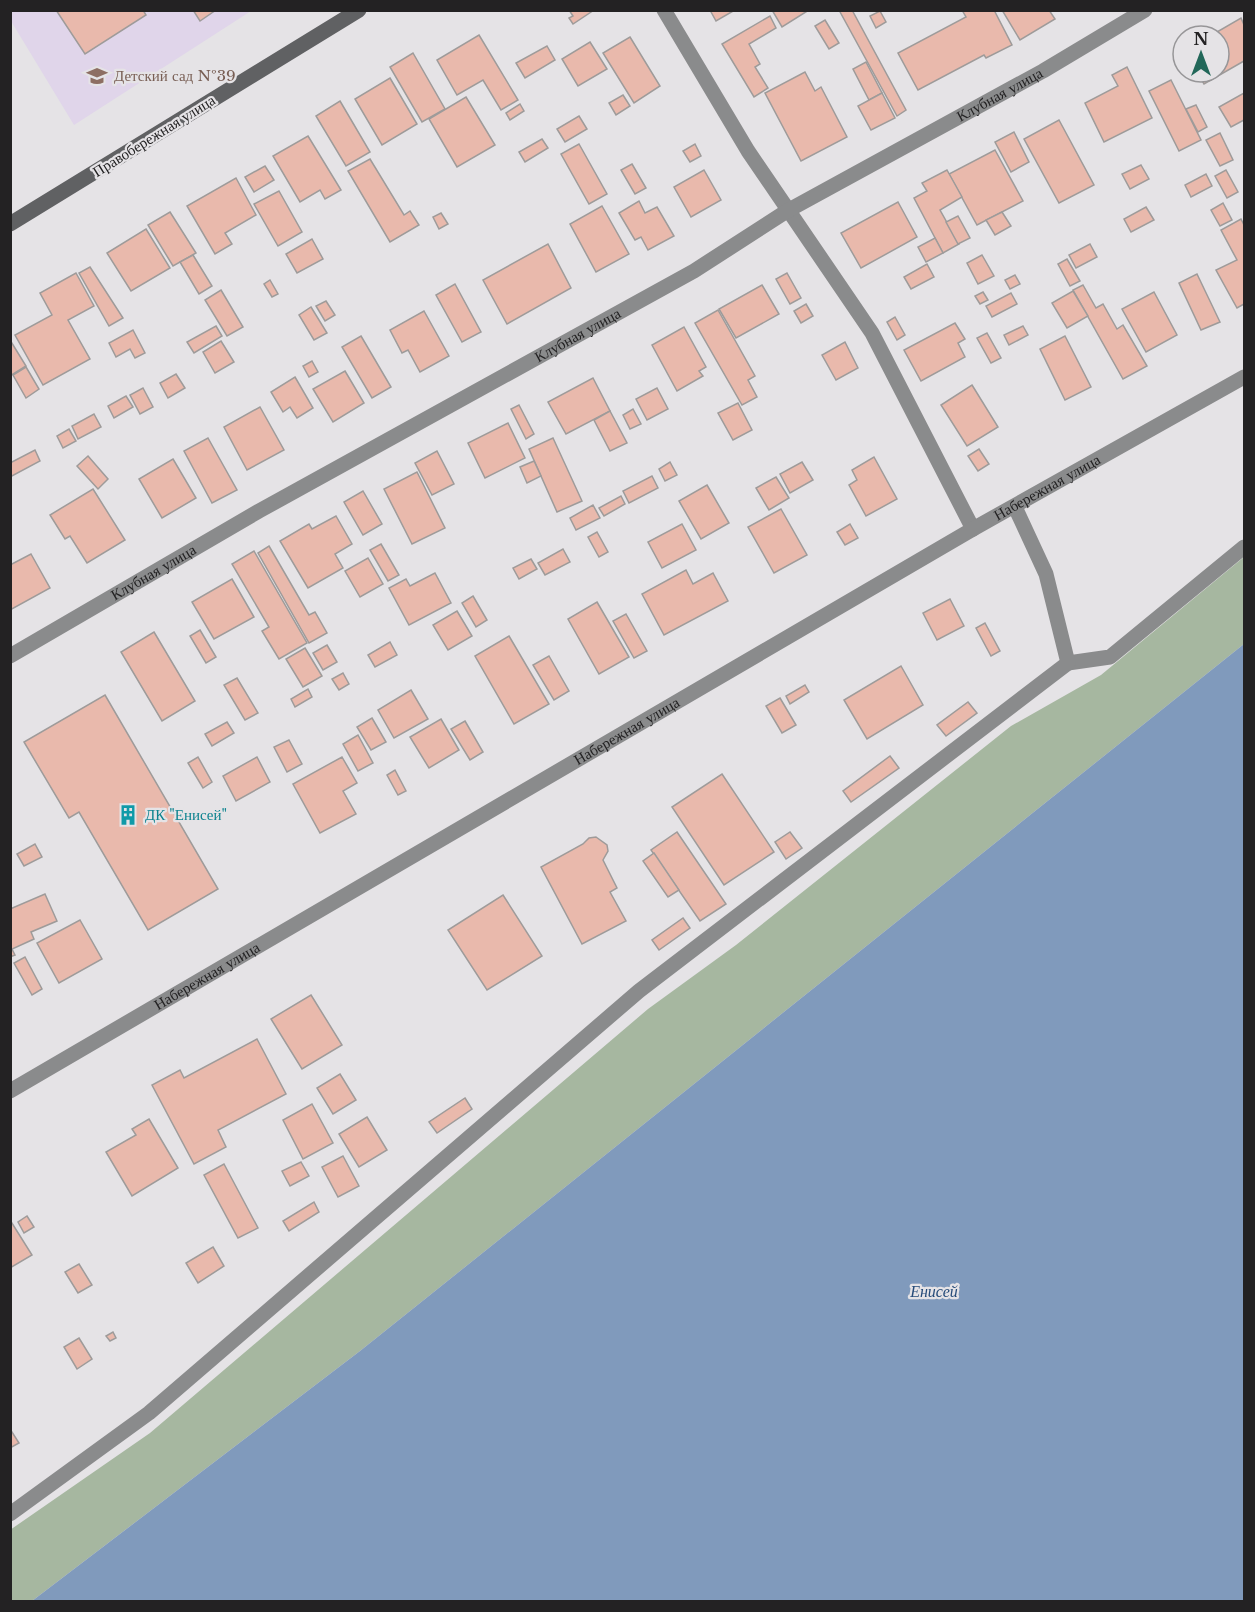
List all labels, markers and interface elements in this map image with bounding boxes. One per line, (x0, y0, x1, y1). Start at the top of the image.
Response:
north arrow (1171, 24, 1231, 84)
text: N (1193, 29, 1209, 49)
street label: Клубная улица (953, 63, 1046, 126)
school or university icon: Детский сад №39 (85, 64, 109, 88)
place label: Детский сад №39 (114, 66, 236, 85)
street label: Правобережная улица (89, 90, 219, 181)
street label: Клубная улица (531, 303, 624, 366)
street label: Набережная улица (990, 449, 1104, 524)
street label: Клубная улица (107, 540, 200, 604)
street label: Набережная улица (570, 692, 683, 769)
building icon: ДК "Енисей" (116, 803, 140, 827)
place label: ДК "Енисей" (145, 805, 227, 824)
street label: Набережная улица (150, 937, 263, 1014)
water label: Енисей (909, 1281, 958, 1301)

